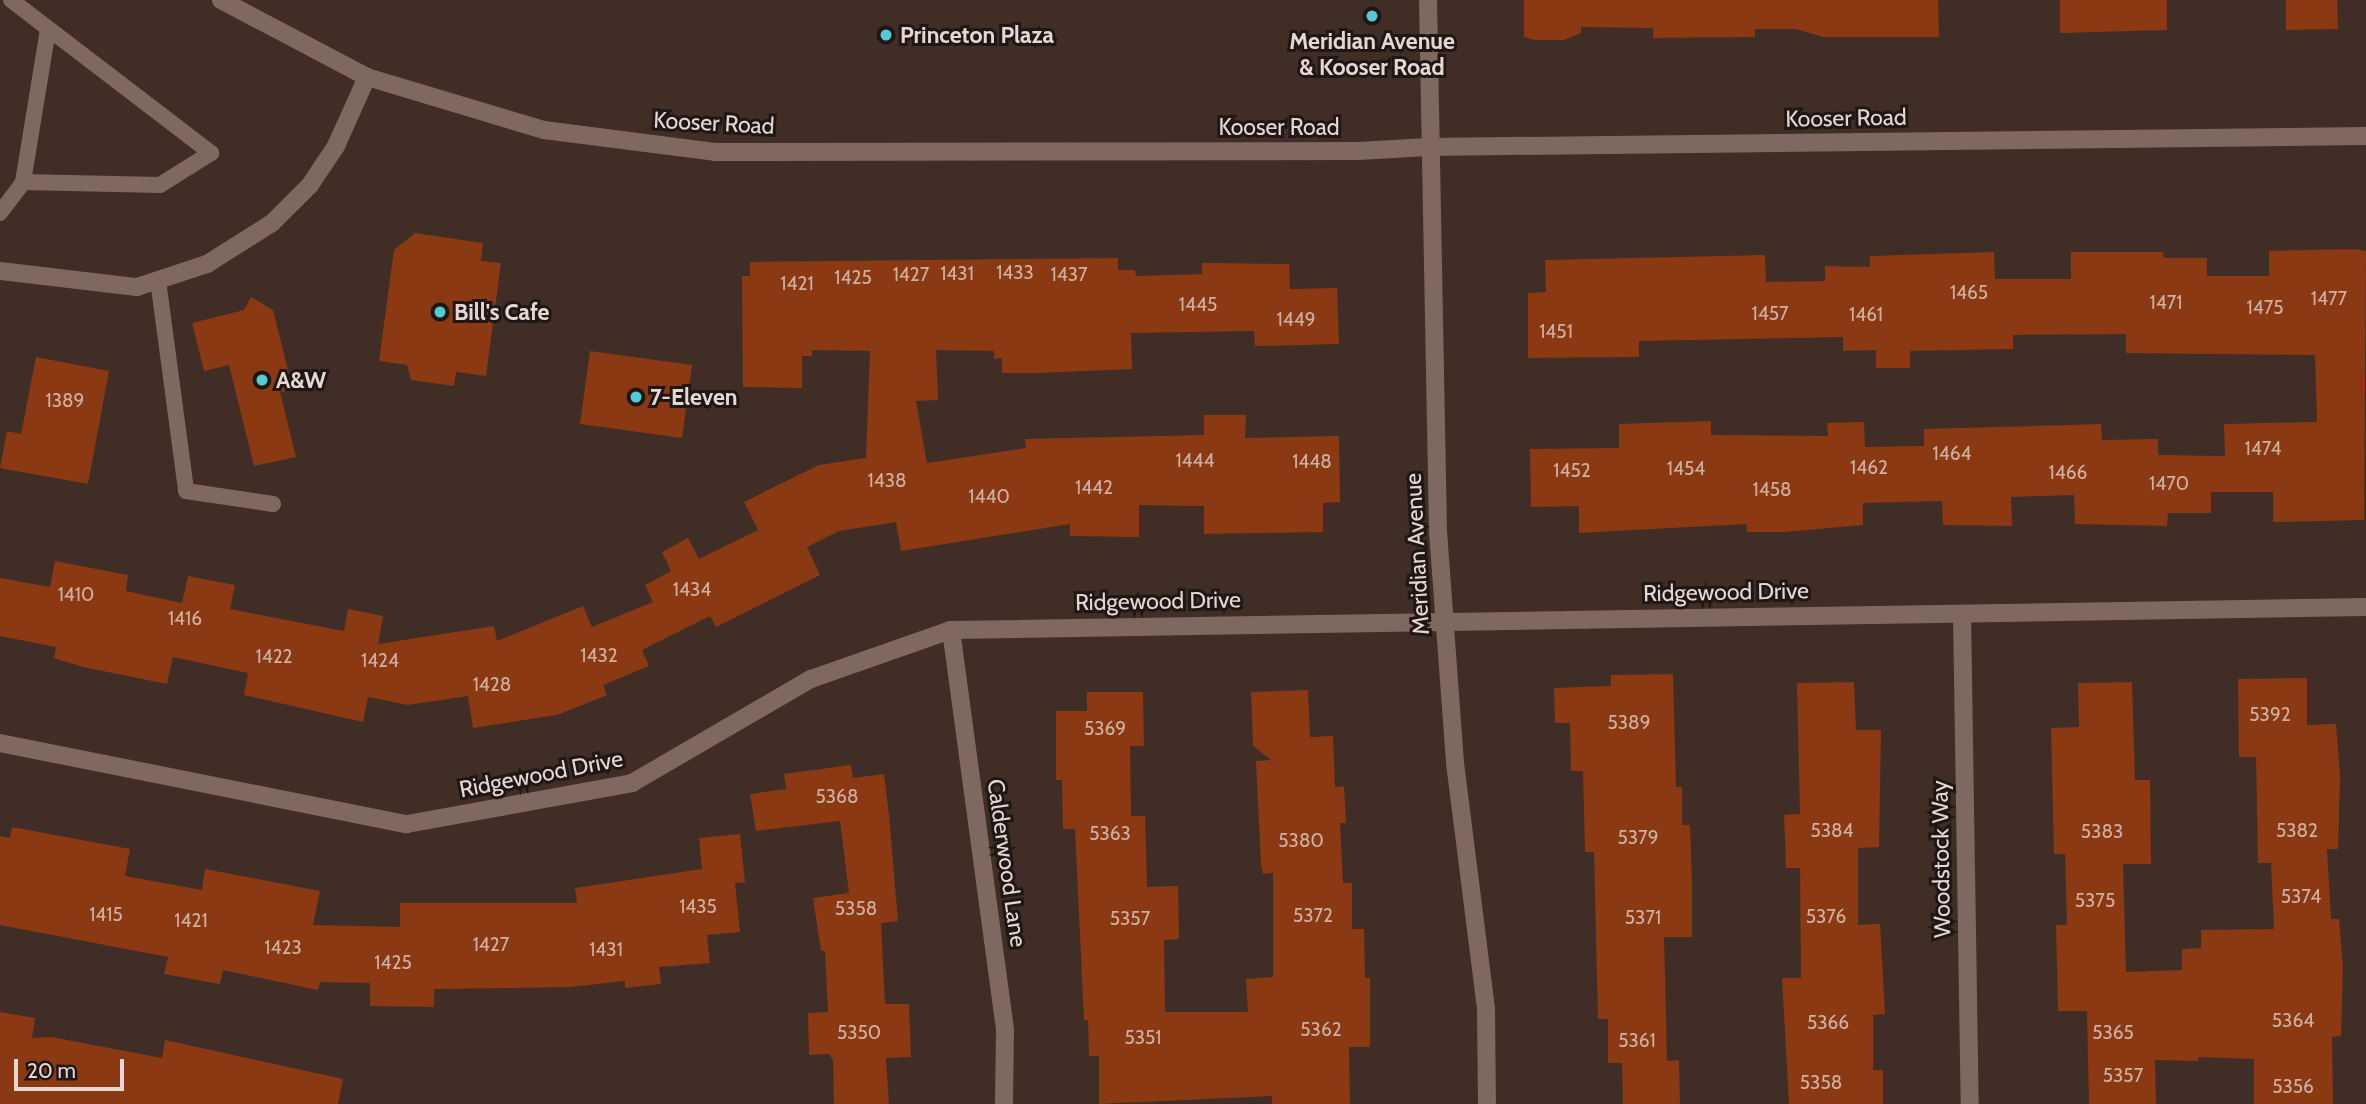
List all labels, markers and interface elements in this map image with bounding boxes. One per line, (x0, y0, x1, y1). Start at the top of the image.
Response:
marker: Meridian Avenue & Kooser Road (1364, 8, 1380, 24)
place label: Princeton Plaza (900, 21, 1054, 49)
marker: Princeton Plaza (878, 27, 894, 43)
place label: Meridian Avenue & Kooser Road (1289, 27, 1455, 81)
street label: Kooser Road (1785, 103, 1907, 133)
street label: Kooser Road (653, 106, 775, 140)
street label: Kooser Road (1218, 113, 1340, 141)
house number: 1433 (996, 262, 1034, 284)
house number: 1431 (940, 263, 974, 285)
house number: 1427 (893, 264, 929, 286)
house number: 1437 (1050, 264, 1088, 286)
house number: 1425 (834, 267, 872, 289)
house number: 1421 (780, 273, 814, 295)
house number: 1465 (1950, 282, 1988, 304)
house number: 1477 (2311, 288, 2347, 310)
house number: 1471 (2150, 292, 2182, 314)
house number: 1445 (1179, 294, 1217, 316)
house number: 1475 (2246, 297, 2284, 319)
place label: Bill's Cafe (454, 298, 549, 326)
house number: 1457 (1751, 303, 1789, 325)
marker: Bill's Cafe (432, 304, 448, 320)
house number: 1461 (1849, 304, 1883, 326)
house number: 1449 (1277, 309, 1315, 331)
house number: 1451 (1539, 321, 1573, 343)
place label: A&W (276, 366, 326, 394)
marker: A&W (254, 372, 270, 388)
place label: 7-Eleven (650, 383, 737, 411)
marker: 7-Eleven (628, 389, 644, 405)
house number: 1389 (46, 390, 84, 412)
house number: 1474 (2244, 438, 2282, 460)
house number: 1464 (1933, 443, 1971, 465)
house number: 1444 (1175, 450, 1215, 472)
house number: 1448 (1292, 451, 1332, 473)
house number: 1462 (1850, 457, 1888, 479)
house number: 1454 (1667, 458, 1705, 480)
house number: 1452 (1553, 460, 1591, 482)
house number: 1466 (2049, 462, 2087, 484)
house number: 1438 (868, 470, 906, 492)
street label: Meridian Avenue (1399, 472, 1435, 636)
house number: 1470 (2149, 473, 2189, 495)
house number: 1442 (1075, 477, 1113, 499)
house number: 1458 (1753, 479, 1791, 501)
house number: 1440 (968, 486, 1010, 508)
street label: Ridgewood Drive (1643, 577, 1809, 607)
house number: 1434 (673, 579, 711, 601)
house number: 1410 (58, 584, 94, 606)
street label: Ridgewood Drive (1075, 586, 1241, 616)
house number: 1416 (168, 608, 202, 630)
house number: 1432 (580, 645, 618, 667)
house number: 1422 (255, 646, 293, 668)
house number: 1424 (361, 650, 399, 672)
house number: 1428 (473, 674, 511, 696)
house number: 5392 (2249, 704, 2291, 726)
house number: 5389 (1608, 712, 1650, 734)
house number: 5369 (1084, 718, 1126, 740)
street label: Ridgewood Drive (457, 745, 625, 803)
street label: Calderwood Lane (982, 777, 1032, 949)
street label: Woodstock Way (1926, 780, 1956, 938)
house number: 5368 (816, 786, 858, 808)
house number: 5384 (1810, 820, 1854, 842)
house number: 5382 (2276, 820, 2318, 842)
house number: 5383 (2081, 821, 2123, 843)
house number: 5363 (1089, 823, 1131, 845)
house number: 5379 (1618, 827, 1658, 849)
house number: 5380 (1278, 830, 1324, 852)
house number: 5374 (2281, 886, 2321, 908)
house number: 5375 (2075, 890, 2115, 912)
house number: 1435 (679, 896, 717, 918)
house number: 5358 (835, 898, 877, 920)
house number: 1415 (89, 904, 123, 926)
house number: 5372 (1293, 905, 1333, 927)
house number: 5376 (1806, 906, 1846, 928)
house number: 5371 (1625, 907, 1661, 929)
house number: 5357 (1110, 908, 1150, 930)
house number: 1421 (174, 910, 208, 932)
house number: 1427 (473, 934, 509, 956)
house number: 1423 (264, 937, 302, 959)
house number: 1431 (589, 939, 623, 961)
house number: 1425 (374, 952, 412, 974)
house number: 5364 (2272, 1010, 2314, 1032)
house number: 5366 (1807, 1012, 1849, 1034)
house number: 5362 (1300, 1019, 1342, 1041)
house number: 5350 (837, 1022, 881, 1044)
house number: 5365 (2092, 1022, 2134, 1044)
house number: 5351 (1124, 1027, 1162, 1049)
house number: 5361 (1618, 1030, 1656, 1052)
scale bar (18, 1044, 128, 1088)
text: 20 m (27, 1058, 76, 1083)
house number: 5357 (2103, 1065, 2143, 1087)
house number: 5358 (1800, 1072, 1842, 1094)
house number: 5356 (2272, 1076, 2314, 1098)

